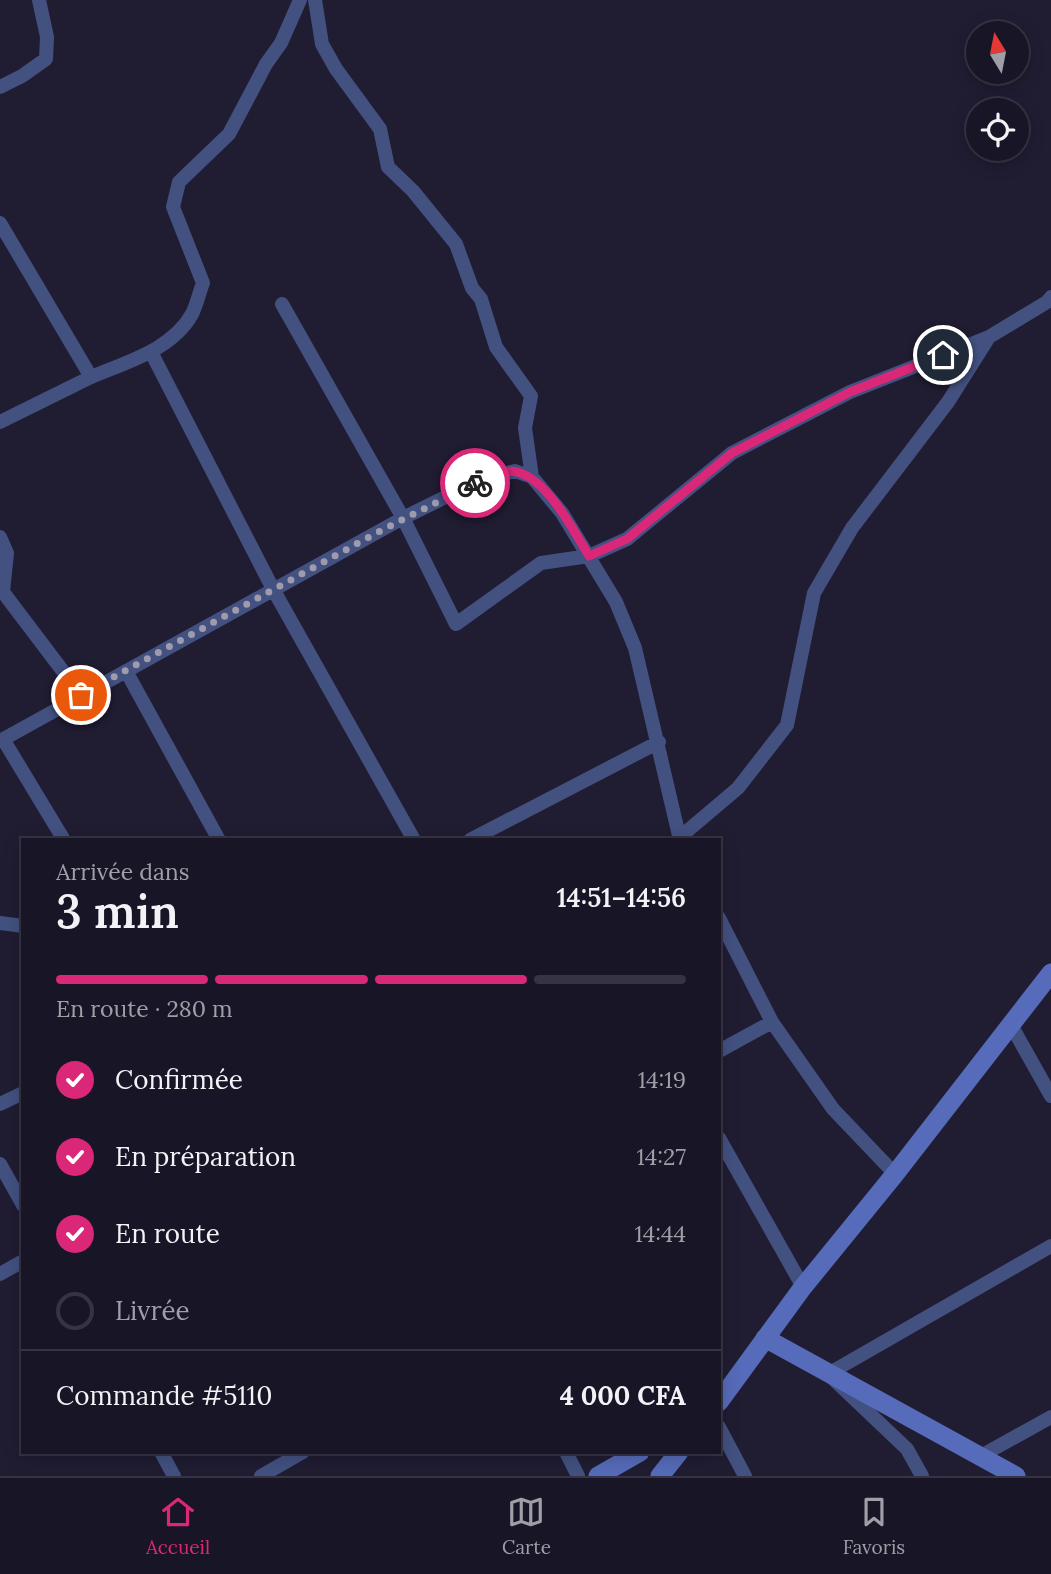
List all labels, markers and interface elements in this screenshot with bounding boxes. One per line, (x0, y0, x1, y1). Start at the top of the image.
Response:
north arrow (966, 21, 1029, 84)
map controls (966, 21, 1029, 161)
button: locate (966, 98, 1029, 161)
pin (913, 325, 973, 385)
icon: home (924, 336, 962, 374)
courier (440, 448, 510, 518)
icon: bike (456, 464, 494, 502)
pin (51, 665, 111, 725)
icon: bag (62, 676, 100, 714)
text: Arrivée dans (56, 857, 189, 886)
text: 14:51–14:56 (556, 881, 686, 914)
text: 3 min (56, 882, 179, 941)
text: En route · 280 m (56, 994, 233, 1023)
icon: check (56, 1061, 94, 1099)
text: Confirmée (115, 1063, 243, 1096)
text: 14:19 (638, 1065, 686, 1094)
icon: check (56, 1138, 94, 1176)
text: En préparation (115, 1140, 296, 1173)
text: 14:27 (636, 1142, 686, 1171)
icon: check (56, 1215, 94, 1253)
text: En route (115, 1217, 220, 1250)
text: 14:44 (634, 1219, 686, 1248)
text: Livrée (115, 1294, 190, 1327)
text: Commande #5110 (56, 1379, 272, 1412)
text: 4 000 CFA (560, 1379, 686, 1412)
tab: Accueil (146, 1493, 210, 1559)
tab: Carte (502, 1493, 551, 1559)
tab: Favoris (843, 1493, 905, 1559)

